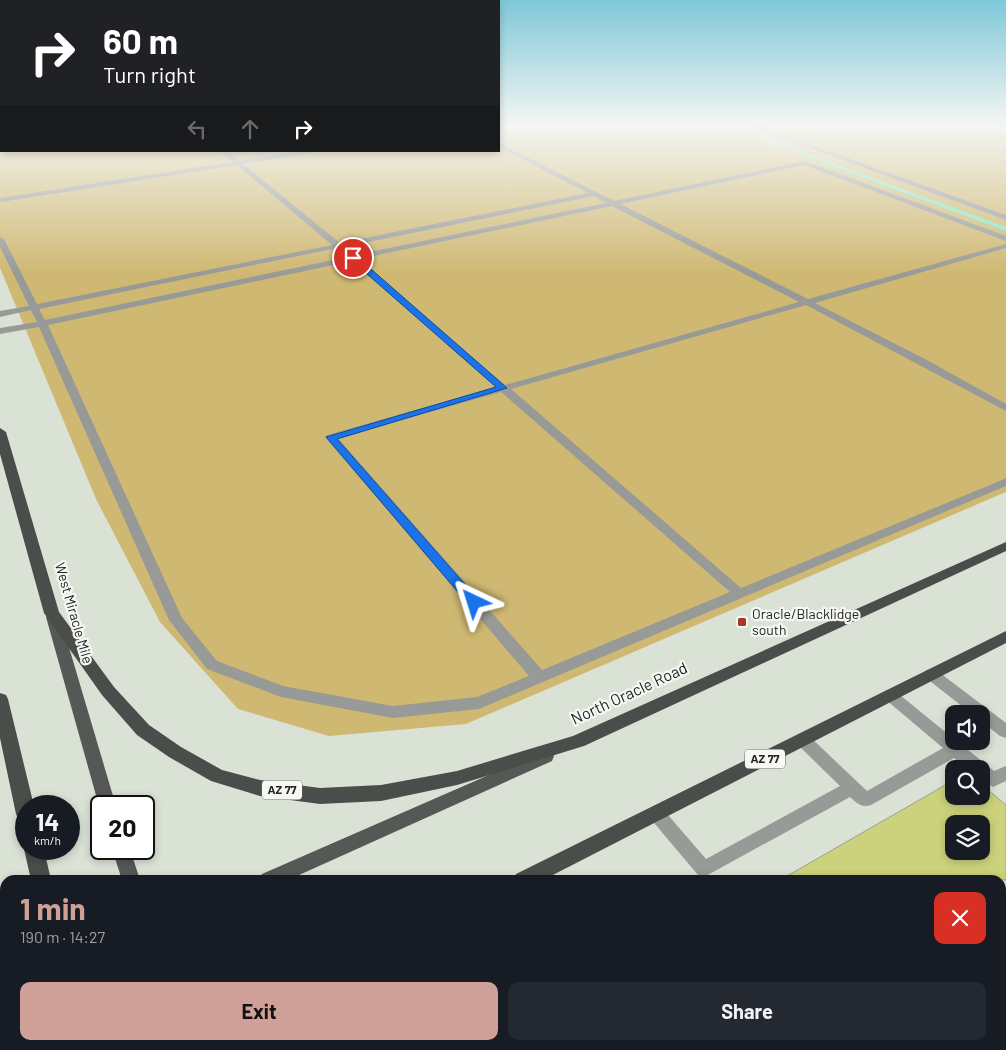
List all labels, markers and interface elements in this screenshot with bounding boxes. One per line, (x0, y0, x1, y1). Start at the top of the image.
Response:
text: 60 m (103, 19, 178, 61)
icon: right (20, 20, 85, 85)
text: Turn right (103, 61, 196, 87)
icon: left (183, 115, 211, 143)
icon: ahead (236, 115, 264, 143)
icon: right (289, 115, 317, 143)
pin (332, 237, 374, 279)
icon: arrive (339, 244, 367, 272)
street label: West Miracle Mile (52, 560, 97, 665)
position arrow (447, 575, 499, 627)
place label: Oracle/Blacklidge south (752, 605, 859, 638)
marker: Oracle/Blacklidge south (736, 616, 748, 628)
street label: North Oracle Road (568, 657, 690, 728)
map controls (945, 705, 990, 860)
button: sound (945, 705, 990, 750)
road number: AZ 77 (745, 750, 785, 769)
button: search (945, 760, 990, 805)
road number: AZ 77 (262, 780, 302, 800)
speed limit sign: 20 (90, 795, 155, 860)
text: 14 (36, 806, 59, 836)
button: layers (945, 815, 990, 860)
text: km/h (34, 833, 61, 847)
text: 1 min (20, 890, 86, 926)
button: close (934, 892, 986, 944)
text: 190 m · 14:27 (20, 927, 105, 946)
button: Exit (20, 982, 498, 1040)
button: Share (508, 982, 986, 1040)

